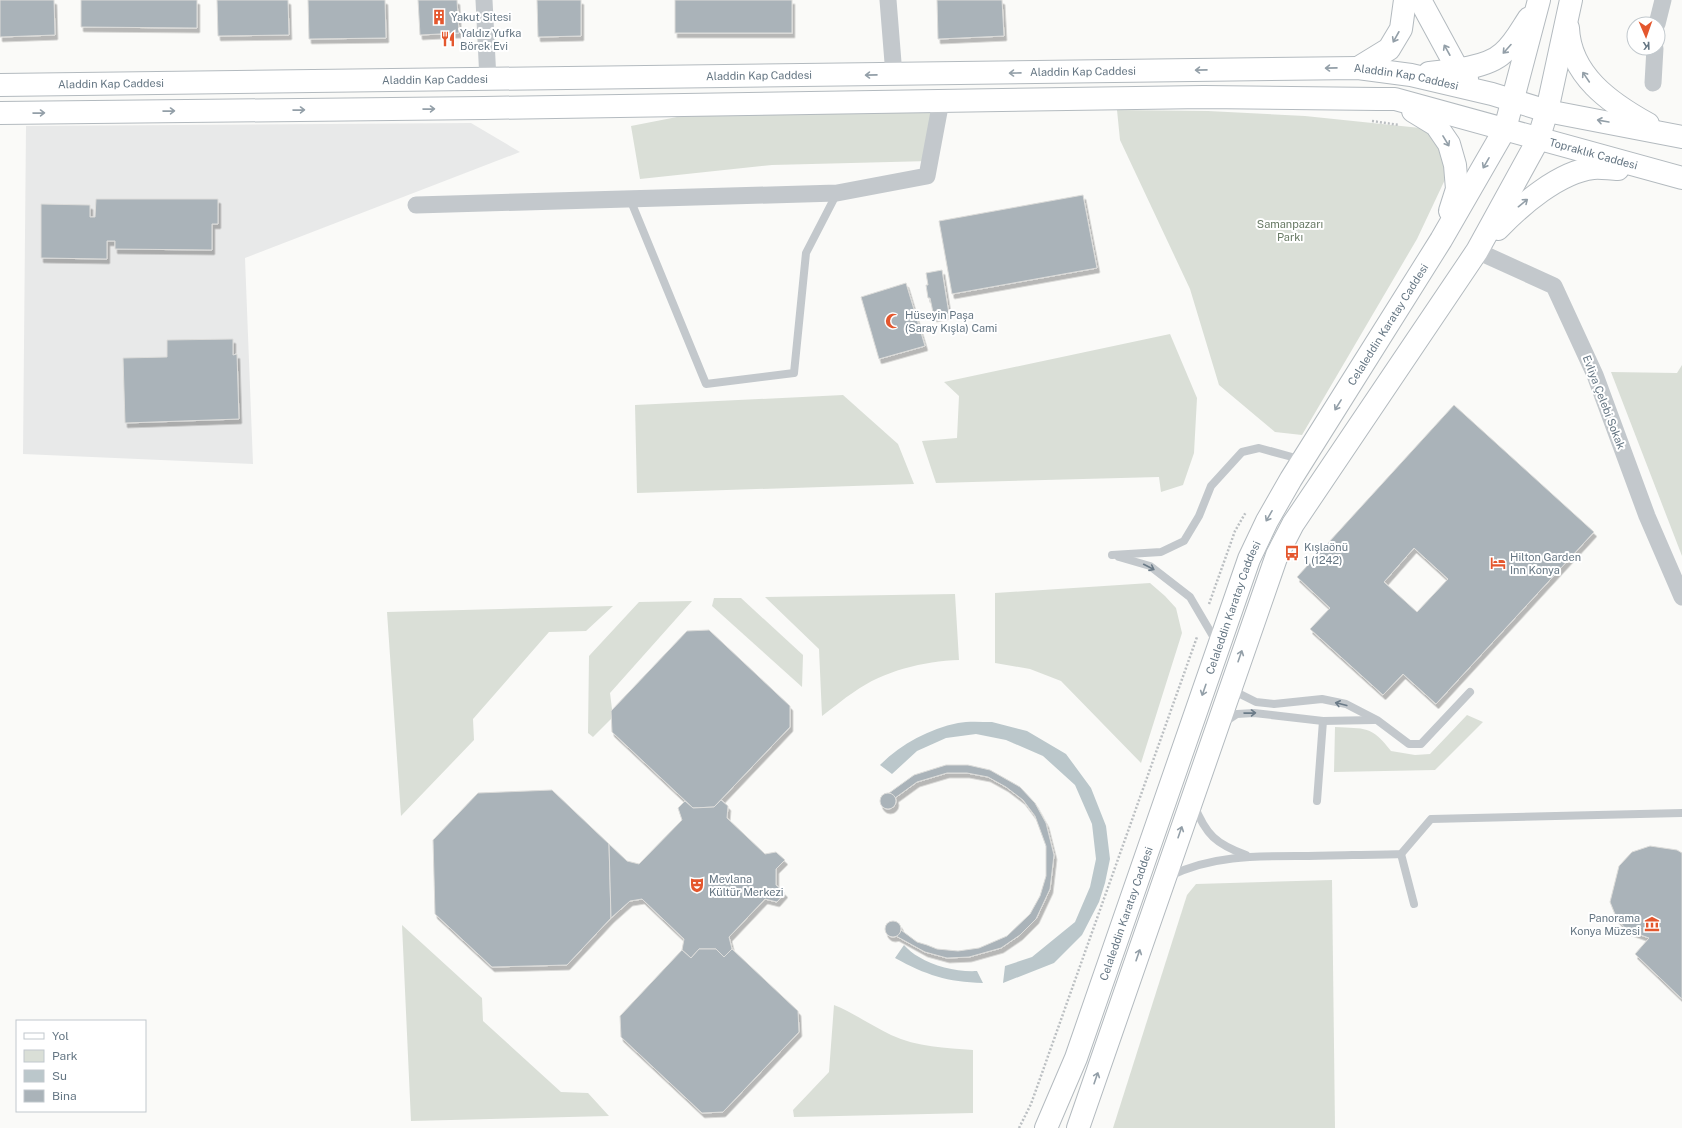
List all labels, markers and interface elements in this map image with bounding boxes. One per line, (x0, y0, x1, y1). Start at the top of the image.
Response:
building icon: Yakut Sitesi (430, 8, 448, 26)
place label: Yakut Sitesi (451, 11, 511, 23)
north arrow (1626, 16, 1666, 56)
place label: Yaldız Yufka Börek Evi (460, 27, 521, 52)
restaurant icon: Yaldız Yufka Börek Evi (439, 30, 457, 48)
one-way arrow (1391, 31, 1399, 43)
text: K (1642, 40, 1651, 52)
one-way arrow (1443, 44, 1451, 56)
one-way arrow (1502, 44, 1512, 54)
street label: Aladdin Kap Caddesi (1354, 62, 1460, 92)
street label: Aladdin Kap Caddesi (1030, 65, 1136, 78)
one-way arrow (1325, 65, 1338, 72)
one-way arrow (1195, 66, 1208, 74)
street label: Aladdin Kap Caddesi (706, 69, 812, 82)
one-way arrow (1009, 69, 1022, 77)
one-way arrow (865, 71, 878, 79)
one-way arrow (1582, 72, 1590, 83)
street label: Aladdin Kap Caddesi (382, 73, 488, 86)
street label: Aladdin Kap Caddesi (58, 77, 164, 90)
one-way arrow (422, 105, 435, 113)
one-way arrow (292, 106, 305, 114)
one-way arrow (162, 107, 175, 115)
one-way arrow (32, 109, 45, 116)
one-way arrow (1596, 117, 1609, 125)
one-way arrow (1442, 135, 1450, 147)
street label: Topraklık Caddesi (1548, 136, 1639, 172)
one-way arrow (1481, 157, 1489, 169)
one-way arrow (1518, 199, 1529, 208)
park label: Samanpazarı Parkı (1257, 218, 1323, 243)
street label: Celaleddin Karatay Caddesi (1345, 262, 1430, 387)
place label: Hüseyin Paşa (Saray Kışla) Cami (905, 309, 997, 335)
mosque icon: Hüseyin Paşa (Saray Kışla) Cami (884, 312, 902, 330)
street label: Evliya Çelebi Sokak (1580, 353, 1627, 451)
one-way arrow (1333, 399, 1341, 411)
one-way arrow (1265, 510, 1273, 522)
street label: Celaleddin Karatay Caddesi (1203, 539, 1263, 676)
place label: Kışlaönü 1 (1242) (1304, 541, 1348, 566)
bus stop icon: Kışlaönü 1 (1242) (1283, 544, 1301, 562)
place label: Hilton Garden Inn Konya (1510, 551, 1581, 576)
hotel icon: Hilton Garden Inn Konya (1489, 554, 1507, 572)
one-way arrow (1143, 564, 1155, 571)
one-way arrow (1237, 651, 1245, 663)
one-way arrow (1199, 683, 1207, 695)
one-way arrow (1335, 699, 1348, 707)
one-way arrow (1243, 709, 1256, 717)
one-way arrow (1177, 826, 1184, 839)
street label: Celaleddin Karatay Caddesi (1097, 845, 1155, 982)
place label: Mevlana Kültür Merkezi (709, 873, 783, 898)
theatre icon: Mevlana Kültür Merkezi (688, 876, 706, 894)
place label: Panorama Konya Müzesi (1570, 912, 1640, 937)
museum icon: Panorama Konya Müzesi (1643, 915, 1661, 933)
one-way arrow (1135, 949, 1142, 962)
legend (16, 1020, 146, 1112)
text: Yol (52, 1029, 69, 1043)
text: Park (52, 1049, 78, 1063)
text: Su (52, 1069, 67, 1083)
one-way arrow (1093, 1072, 1100, 1085)
text: Bina (52, 1089, 77, 1103)

